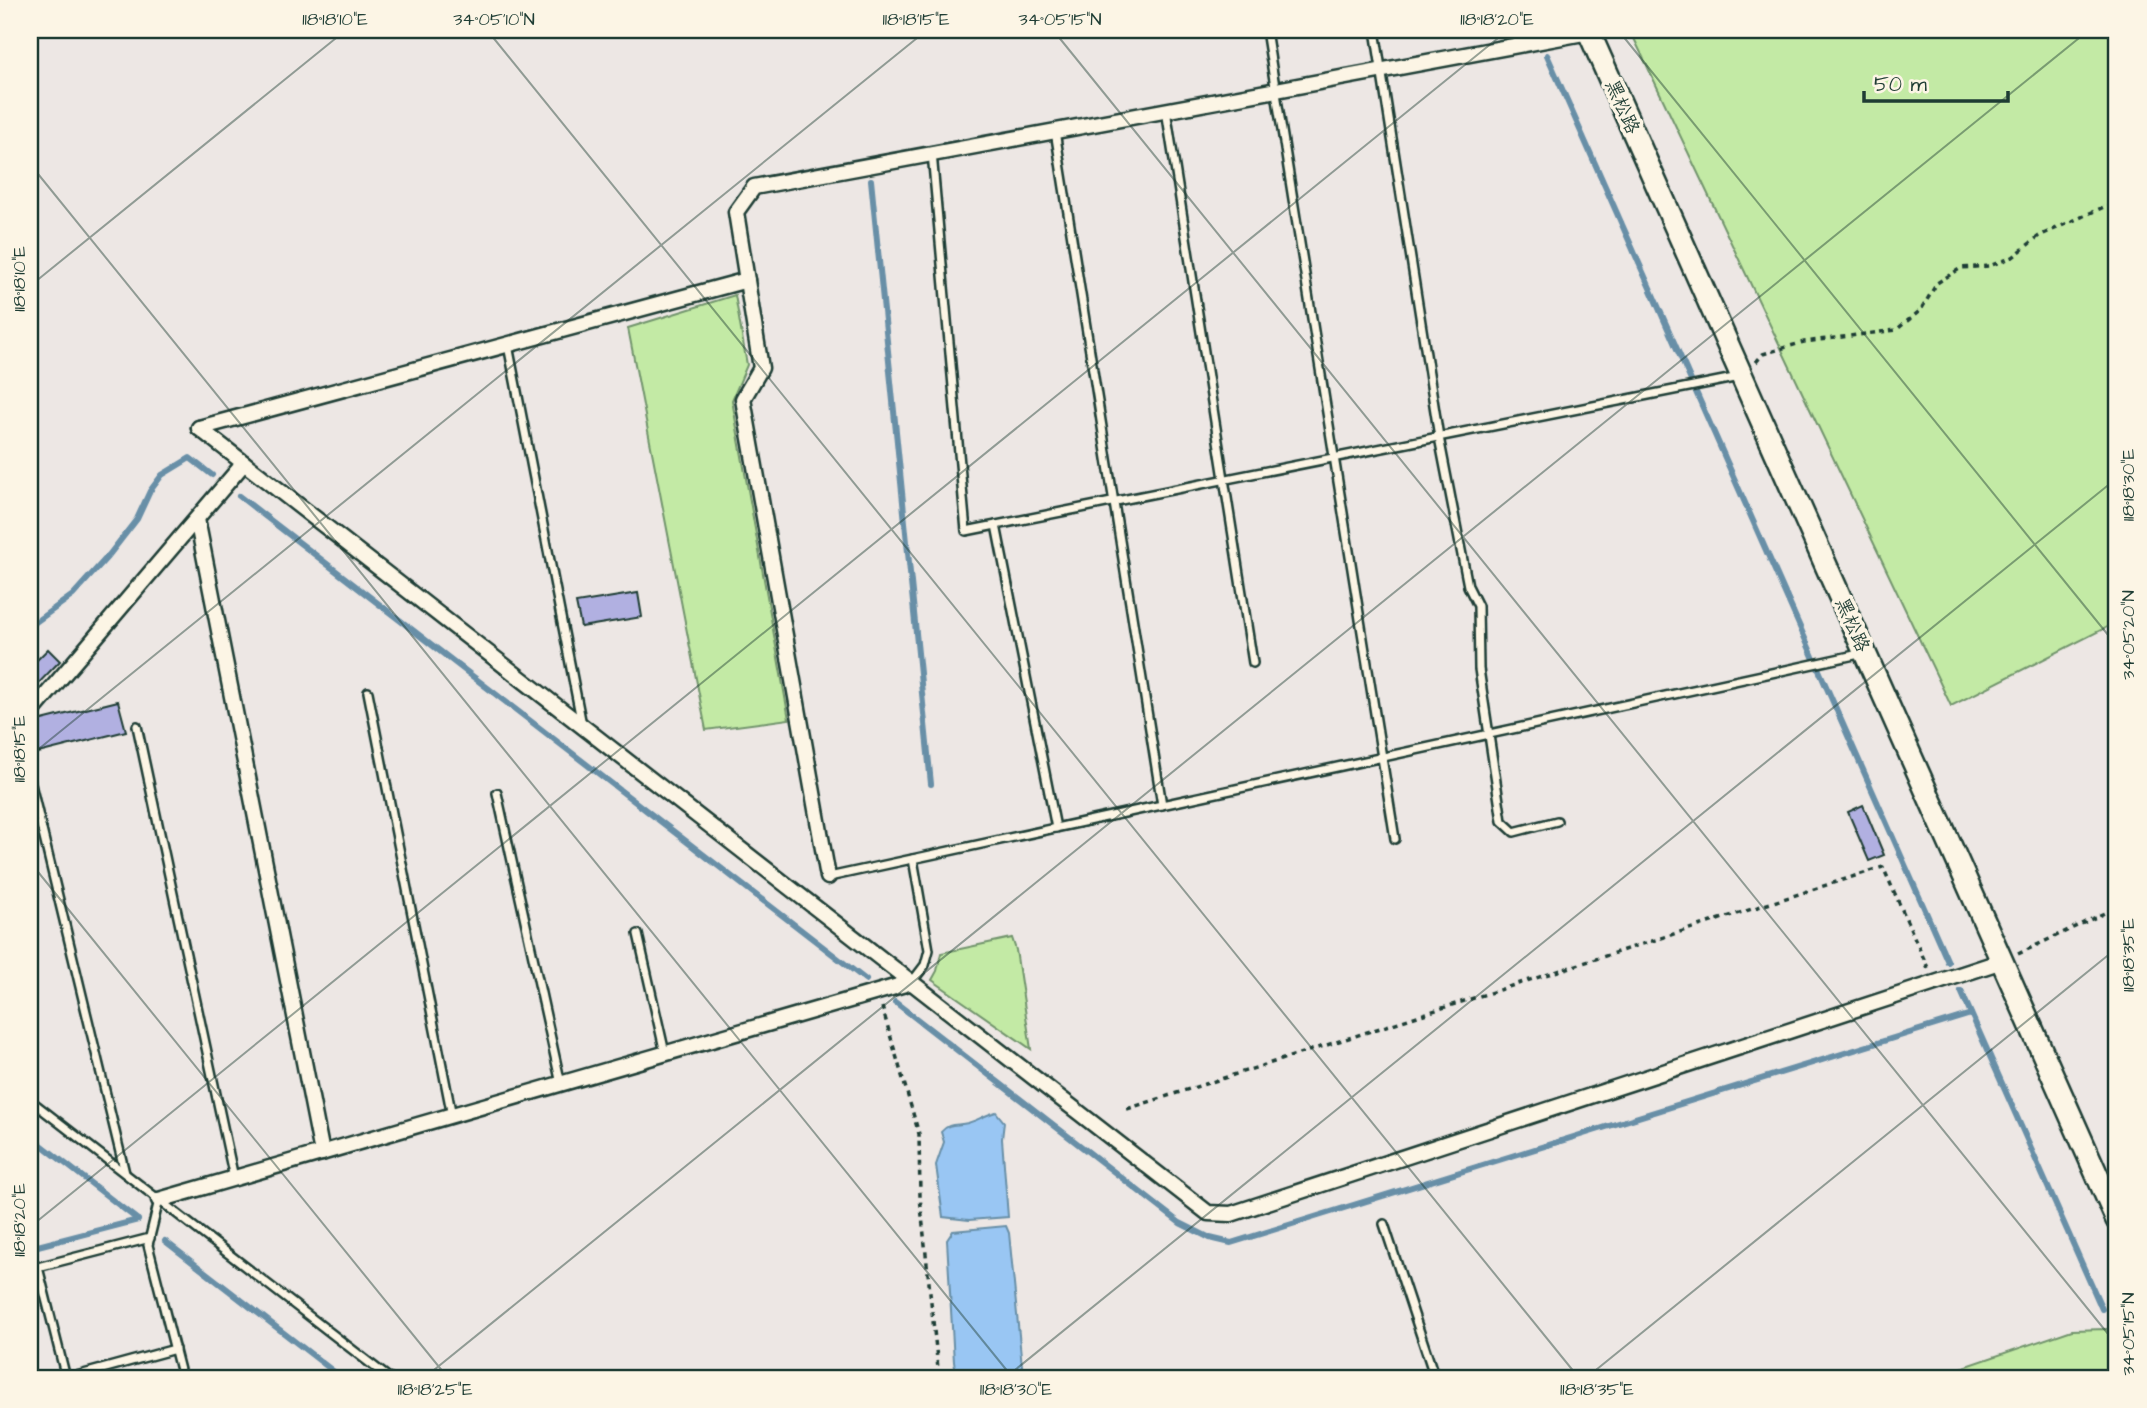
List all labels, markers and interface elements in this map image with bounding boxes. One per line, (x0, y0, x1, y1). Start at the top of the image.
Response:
text: 118°18'10"E (302, 7, 368, 32)
text: 34°05'10"N (453, 7, 535, 32)
text: 118°18'15"E (882, 7, 950, 32)
text: 34°05'15"N (1019, 7, 1101, 32)
text: 118°18'20"E (1460, 7, 1534, 32)
scale bar (1864, 60, 2007, 104)
text: 50 m (1874, 70, 1928, 99)
street label: 黑松路 (1598, 75, 1646, 139)
text: 118°18'10"E (7, 246, 32, 312)
text: 118°18'30"E (2116, 448, 2141, 521)
text: 34°05'20"N (2116, 590, 2141, 680)
street label: 黑松路 (1828, 593, 1876, 657)
text: 118°18'15"E (7, 715, 32, 783)
text: 118°18'35"E (2116, 918, 2141, 992)
text: 118°18'20"E (7, 1183, 32, 1257)
text: 34°05'15"N (2116, 1293, 2141, 1375)
text: 118°18'25"E (397, 1377, 473, 1402)
text: 118°18'30"E (980, 1377, 1053, 1402)
text: 118°18'35"E (1560, 1377, 1634, 1402)

